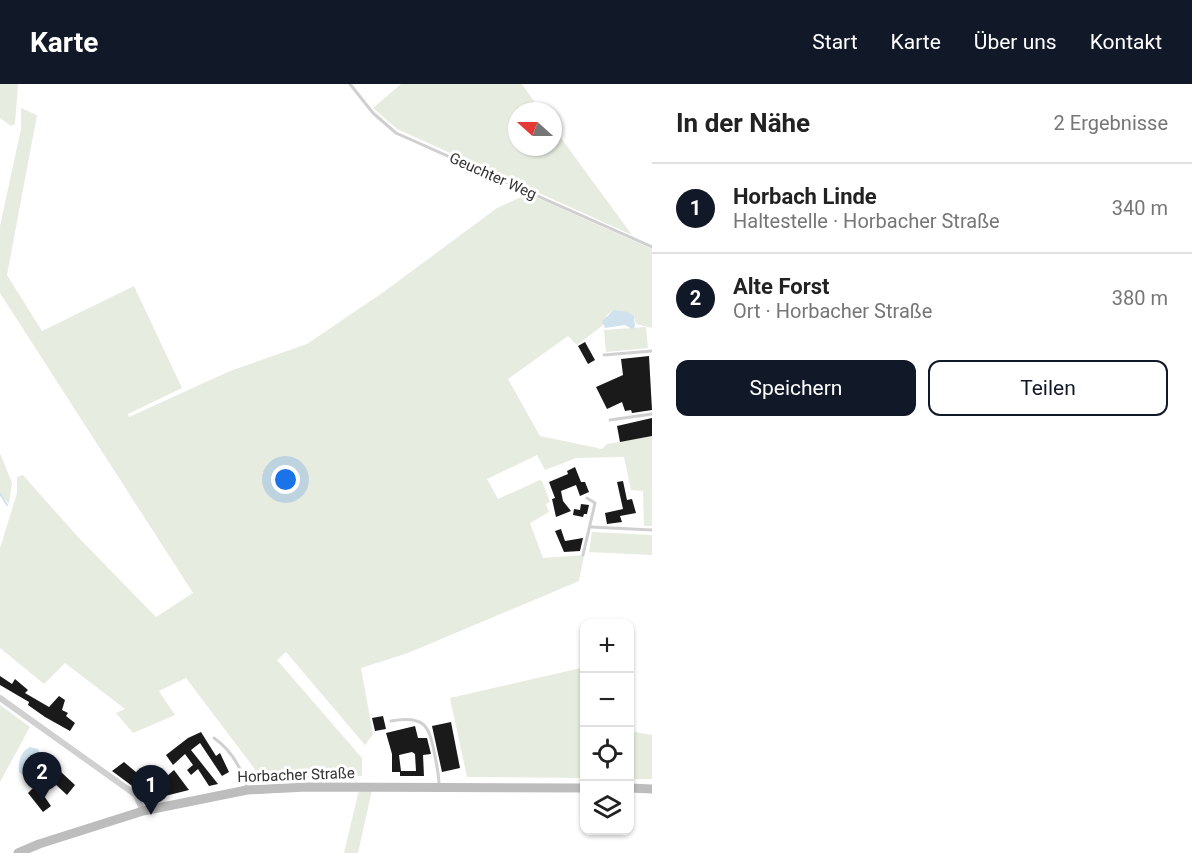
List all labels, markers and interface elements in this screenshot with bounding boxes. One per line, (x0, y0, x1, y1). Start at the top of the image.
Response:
text: Karte (30, 26, 98, 59)
text: Start (812, 30, 858, 54)
text: Karte (891, 30, 941, 54)
text: Über uns (974, 30, 1057, 54)
text: Kontakt (1090, 30, 1162, 54)
north arrow (508, 102, 562, 156)
text: In der Nähe (676, 108, 810, 138)
text: 2 Ergebnisse (1054, 111, 1168, 135)
street label: Geuchter Weg (447, 149, 539, 203)
text: Horbach Linde (733, 184, 877, 209)
text: 1 (690, 196, 701, 220)
text: 340 m (1112, 196, 1168, 220)
text: Haltestelle · Horbacher Straße (733, 209, 1000, 233)
text: Alte Forst (733, 274, 829, 299)
text: 2 (690, 286, 701, 310)
text: 380 m (1112, 286, 1168, 310)
text: Ort · Horbacher Straße (733, 299, 932, 323)
button: Speichern (676, 360, 916, 416)
button: Teilen (928, 360, 1168, 416)
your location (271, 465, 300, 494)
map controls (580, 619, 634, 835)
button: + (580, 619, 634, 673)
button: − (580, 673, 634, 727)
button: locate (580, 727, 634, 781)
pin: 2 (22, 752, 62, 802)
street label: Horbacher Straße (237, 764, 355, 786)
pin: 1 (132, 766, 170, 815)
button: layers (580, 781, 634, 835)

